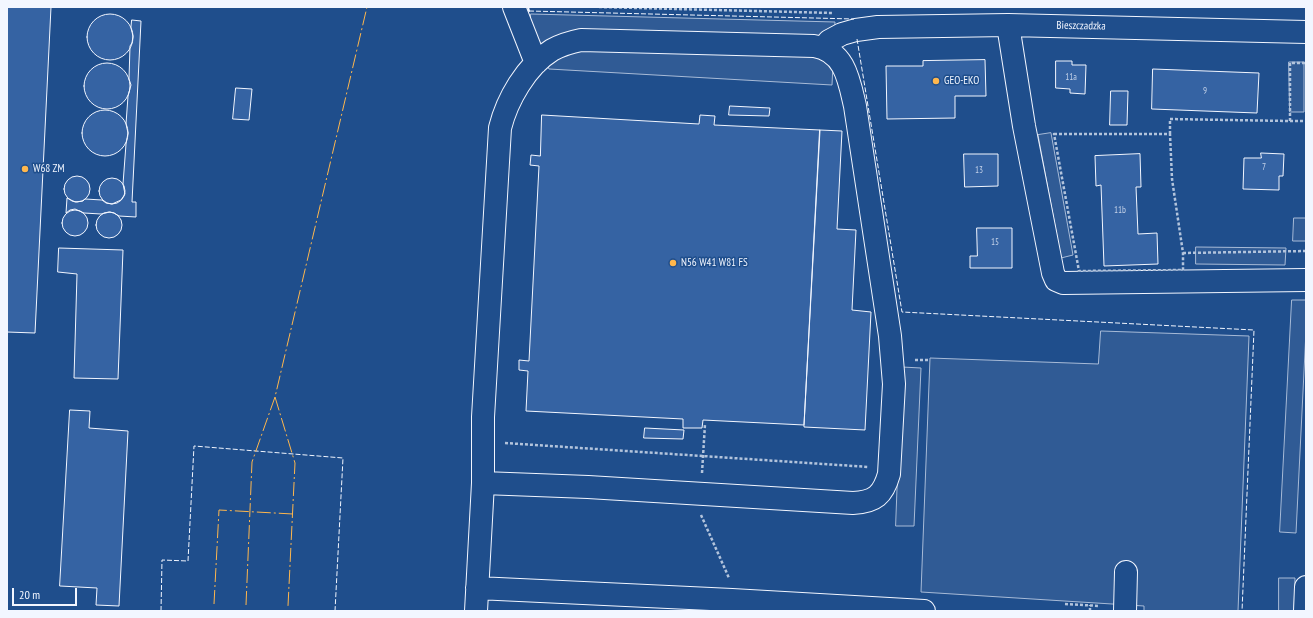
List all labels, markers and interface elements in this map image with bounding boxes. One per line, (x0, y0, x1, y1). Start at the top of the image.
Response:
street label: Bieszczadzka (1056, 19, 1106, 33)
house number: 11a (1065, 72, 1077, 82)
place label: GEO-EKO (944, 74, 979, 88)
marker: GEO-EKO (931, 76, 941, 86)
house number: 9 (1203, 86, 1207, 96)
place label: W68 ZM (33, 162, 64, 176)
house number: 7 (1262, 162, 1266, 172)
marker: W68 ZM (20, 164, 30, 174)
house number: 13 (975, 165, 983, 175)
house number: 11b (1114, 205, 1126, 215)
house number: 15 (991, 237, 999, 247)
place label: N56 W41 W81 FS (681, 256, 748, 270)
marker: N56 W41 W81 FS (668, 258, 678, 268)
scale bar (14, 580, 79, 606)
text: 20 m (19, 587, 40, 602)

